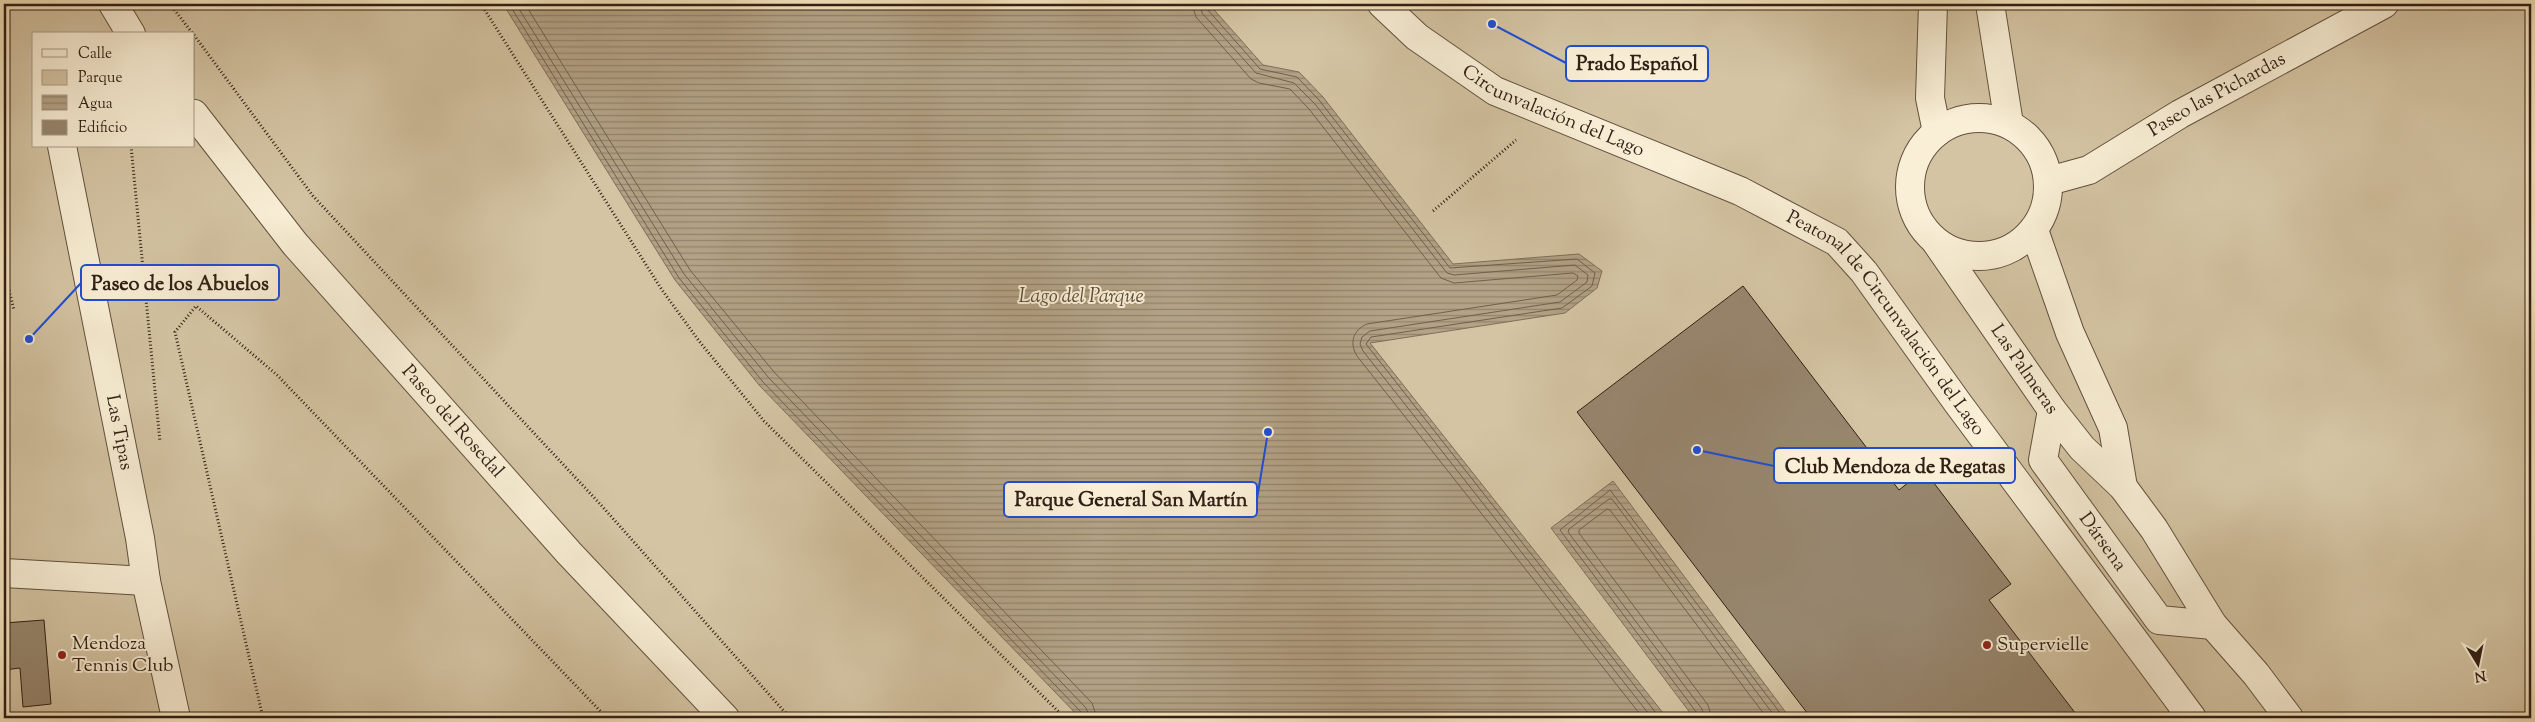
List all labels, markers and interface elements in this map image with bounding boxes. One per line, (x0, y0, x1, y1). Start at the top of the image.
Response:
legend (32, 32, 195, 148)
text: Calle (78, 44, 112, 65)
callout: Prado Español (1566, 46, 1708, 81)
street label: Paseo las Pichardas (2143, 46, 2291, 144)
text: Prado Español (1576, 51, 1698, 80)
street label: Circunvalación del Lago (1456, 58, 1648, 164)
text: Parque (78, 68, 122, 89)
text: Agua (78, 94, 113, 115)
text: Edificio (78, 118, 127, 139)
street label: Peatonal de Circunvalación del Lago (1781, 204, 1991, 442)
callout: Paseo de los Abuelos (81, 265, 279, 300)
text: Paseo de los Abuelos (91, 271, 269, 300)
water label: Lago del Parque (1019, 283, 1143, 312)
street label: Las Palmeras (1983, 319, 2065, 420)
street label: Paseo del Rosedal (395, 359, 510, 484)
street label: Las Tipas (98, 392, 140, 472)
callout: Club Mendoza de Regatas (1774, 448, 2015, 483)
text: Club Mendoza de Regatas (1785, 454, 2005, 483)
callout: Parque General San Martín (1004, 482, 1257, 517)
text: Parque General San Martín (1014, 487, 1248, 516)
street label: Dársena (2072, 507, 2133, 577)
place label: Mendoza Tennis Club (72, 631, 174, 680)
place label: Supervielle (1997, 632, 2089, 659)
marker: Supervielle (1981, 639, 1993, 651)
north arrow (2452, 640, 2502, 690)
marker: Mendoza Tennis Club (56, 649, 68, 661)
text: N (2473, 664, 2487, 686)

